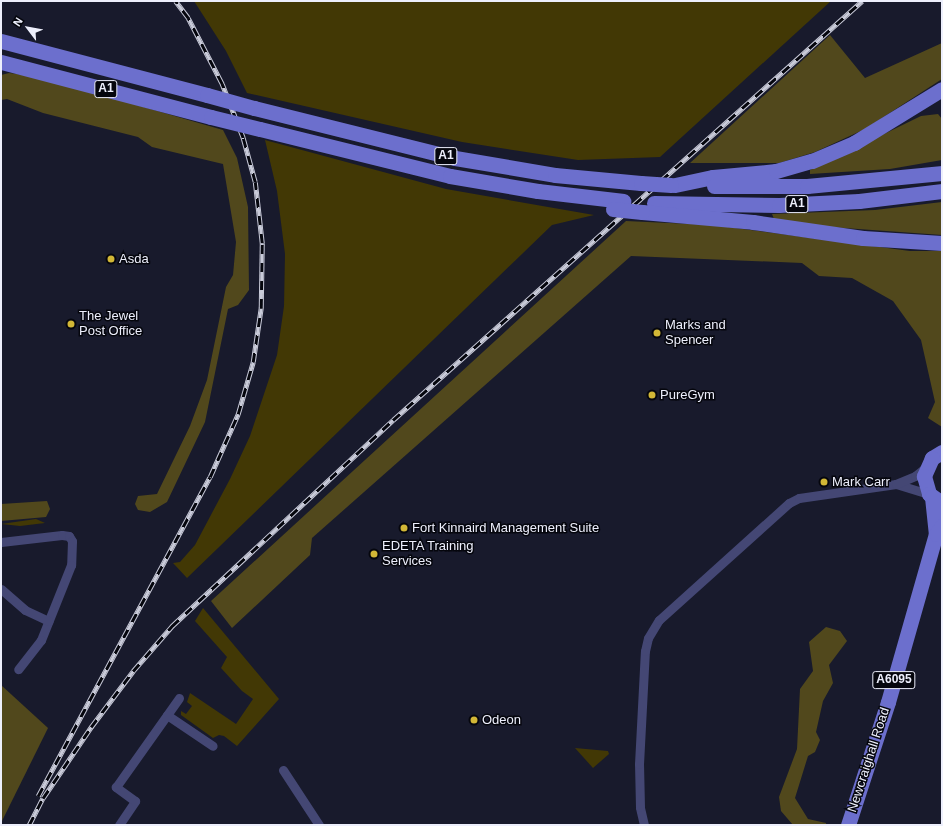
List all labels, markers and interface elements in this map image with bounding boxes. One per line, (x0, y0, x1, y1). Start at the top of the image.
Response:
north arrow (8, 8, 48, 48)
text: N (11, 15, 25, 28)
road number: A1 (94, 79, 118, 99)
road number: A1 (434, 146, 458, 166)
road number: A1 (785, 194, 809, 214)
place label: Asda (119, 251, 149, 267)
marker: Asda (106, 254, 116, 264)
place label: The Jewel Post Office (79, 309, 142, 340)
place label: Marks and Spencer (665, 318, 726, 349)
marker: The Jewel Post Office (66, 319, 76, 329)
marker: Marks and Spencer (652, 328, 662, 338)
place label: PureGym (660, 387, 715, 403)
marker: PureGym (647, 390, 657, 400)
place label: Mark Carr (832, 474, 890, 490)
marker: Mark Carr (819, 477, 829, 487)
place label: Fort Kinnaird Management Suite (412, 520, 599, 536)
marker: Fort Kinnaird Management Suite (399, 523, 409, 533)
place label: EDETA Training Services (382, 539, 474, 570)
marker: EDETA Training Services (369, 549, 379, 559)
road number: A6095 (872, 670, 916, 690)
street label: Newcraighall Road (845, 706, 893, 814)
place label: Odeon (482, 712, 521, 728)
marker: Odeon (469, 715, 479, 725)

